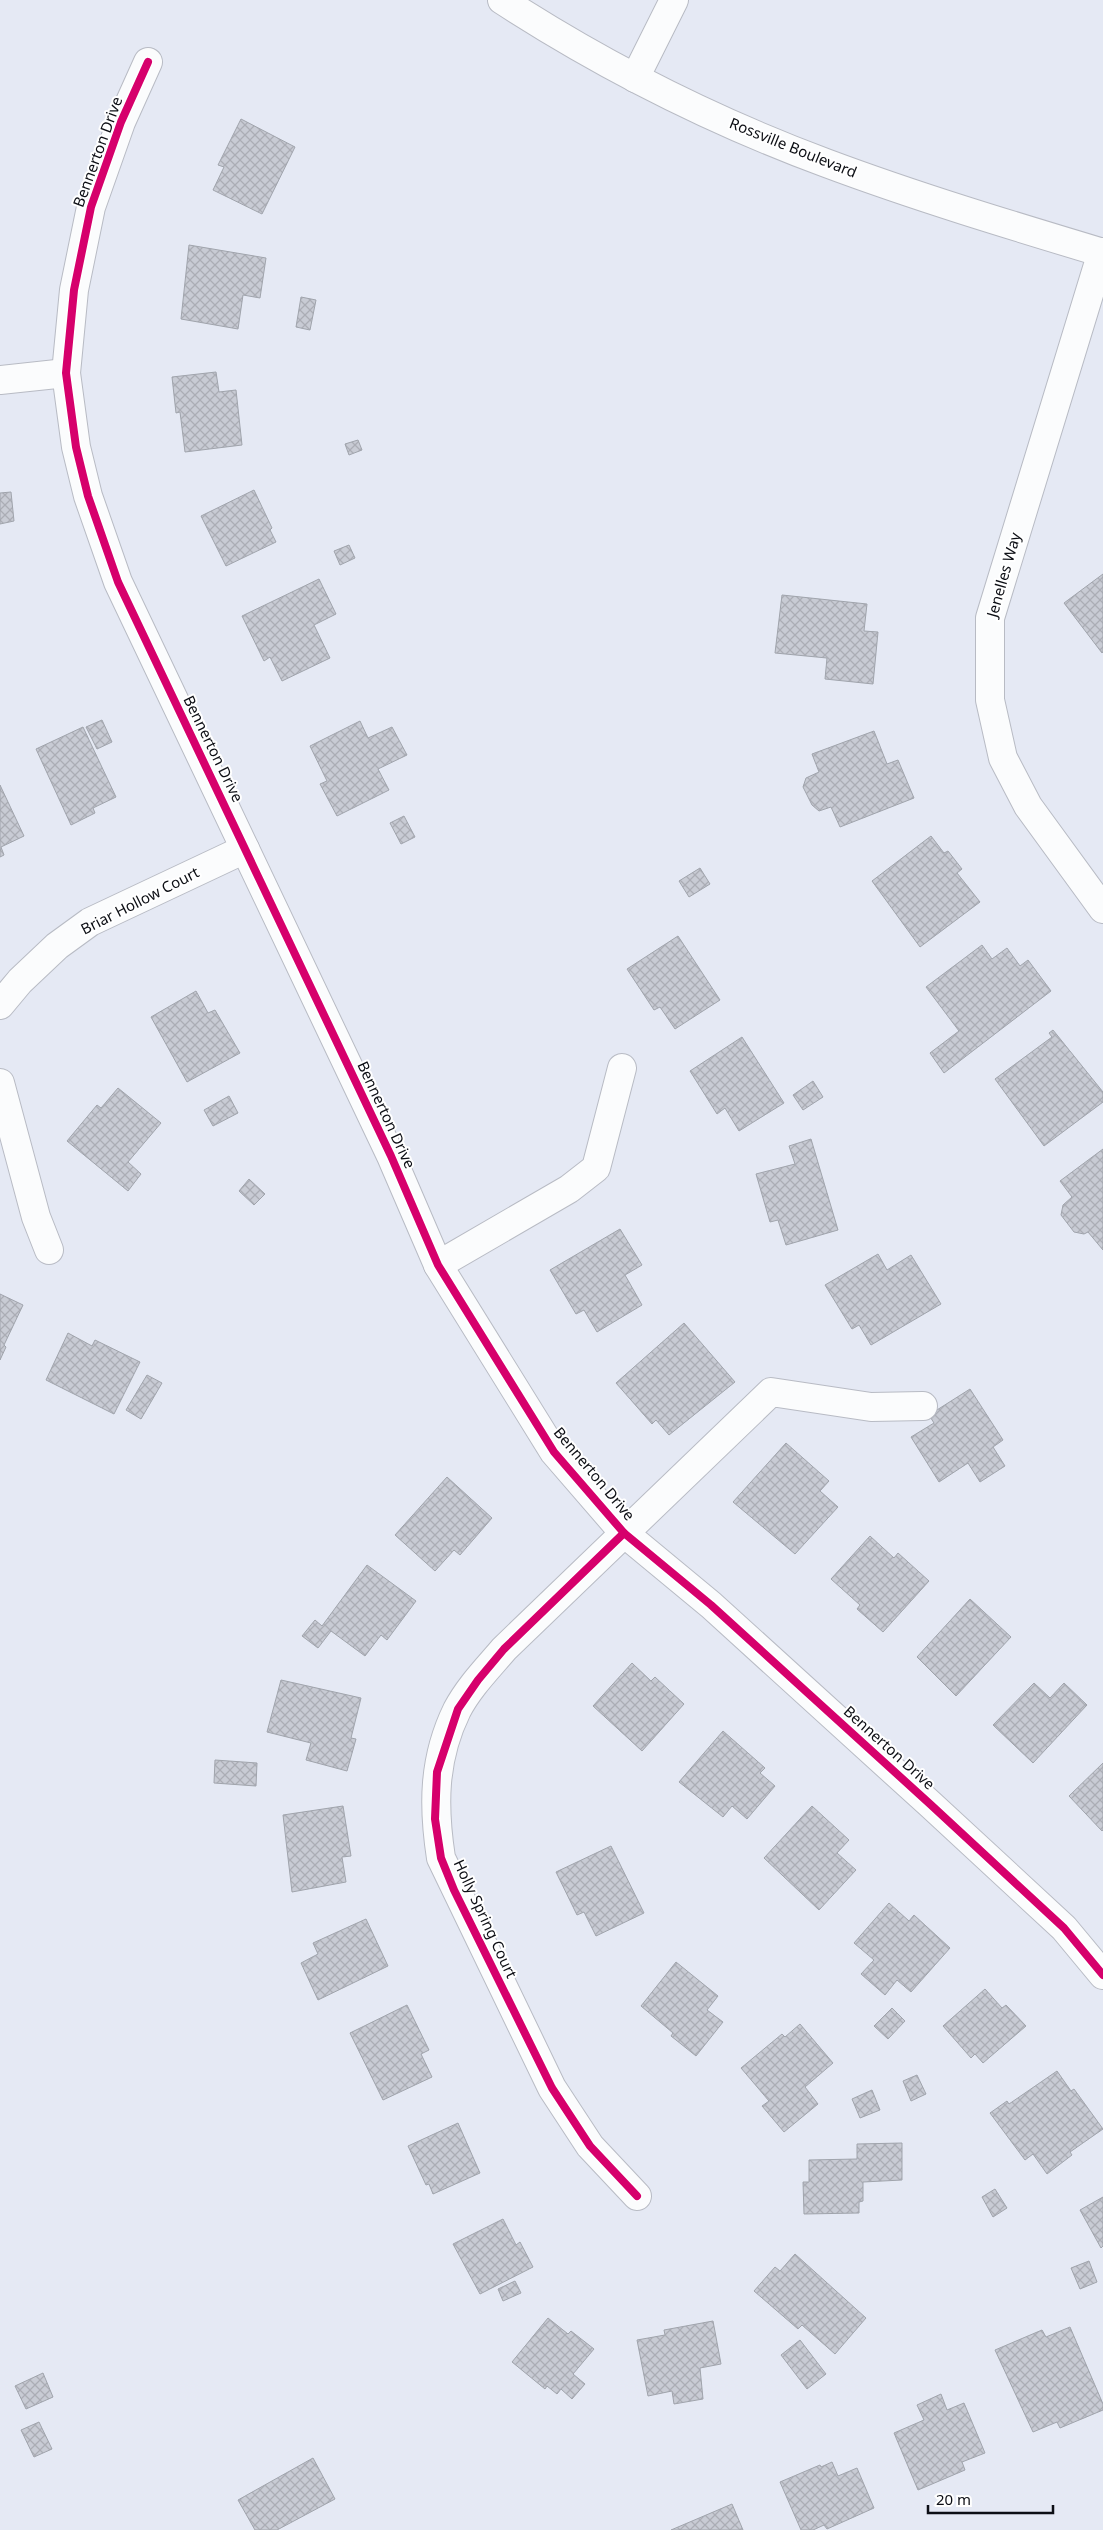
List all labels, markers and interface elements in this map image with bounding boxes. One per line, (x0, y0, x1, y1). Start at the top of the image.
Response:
street label: Bennerton Drive (68, 94, 126, 210)
street label: Rossville Boulevard (727, 112, 860, 182)
street label: Jenelles Way (981, 530, 1025, 621)
street label: Bennerton Drive (179, 692, 248, 805)
street label: Briar Hollow Court (77, 861, 203, 939)
street label: Bennerton Drive (353, 1058, 421, 1171)
street label: Bennerton Drive (550, 1422, 640, 1524)
street label: Bennerton Drive (840, 1701, 940, 1794)
street label: Holly Spring Court (450, 1856, 522, 1982)
scale bar (928, 2482, 1053, 2514)
text: 20 m (936, 2489, 971, 2509)

